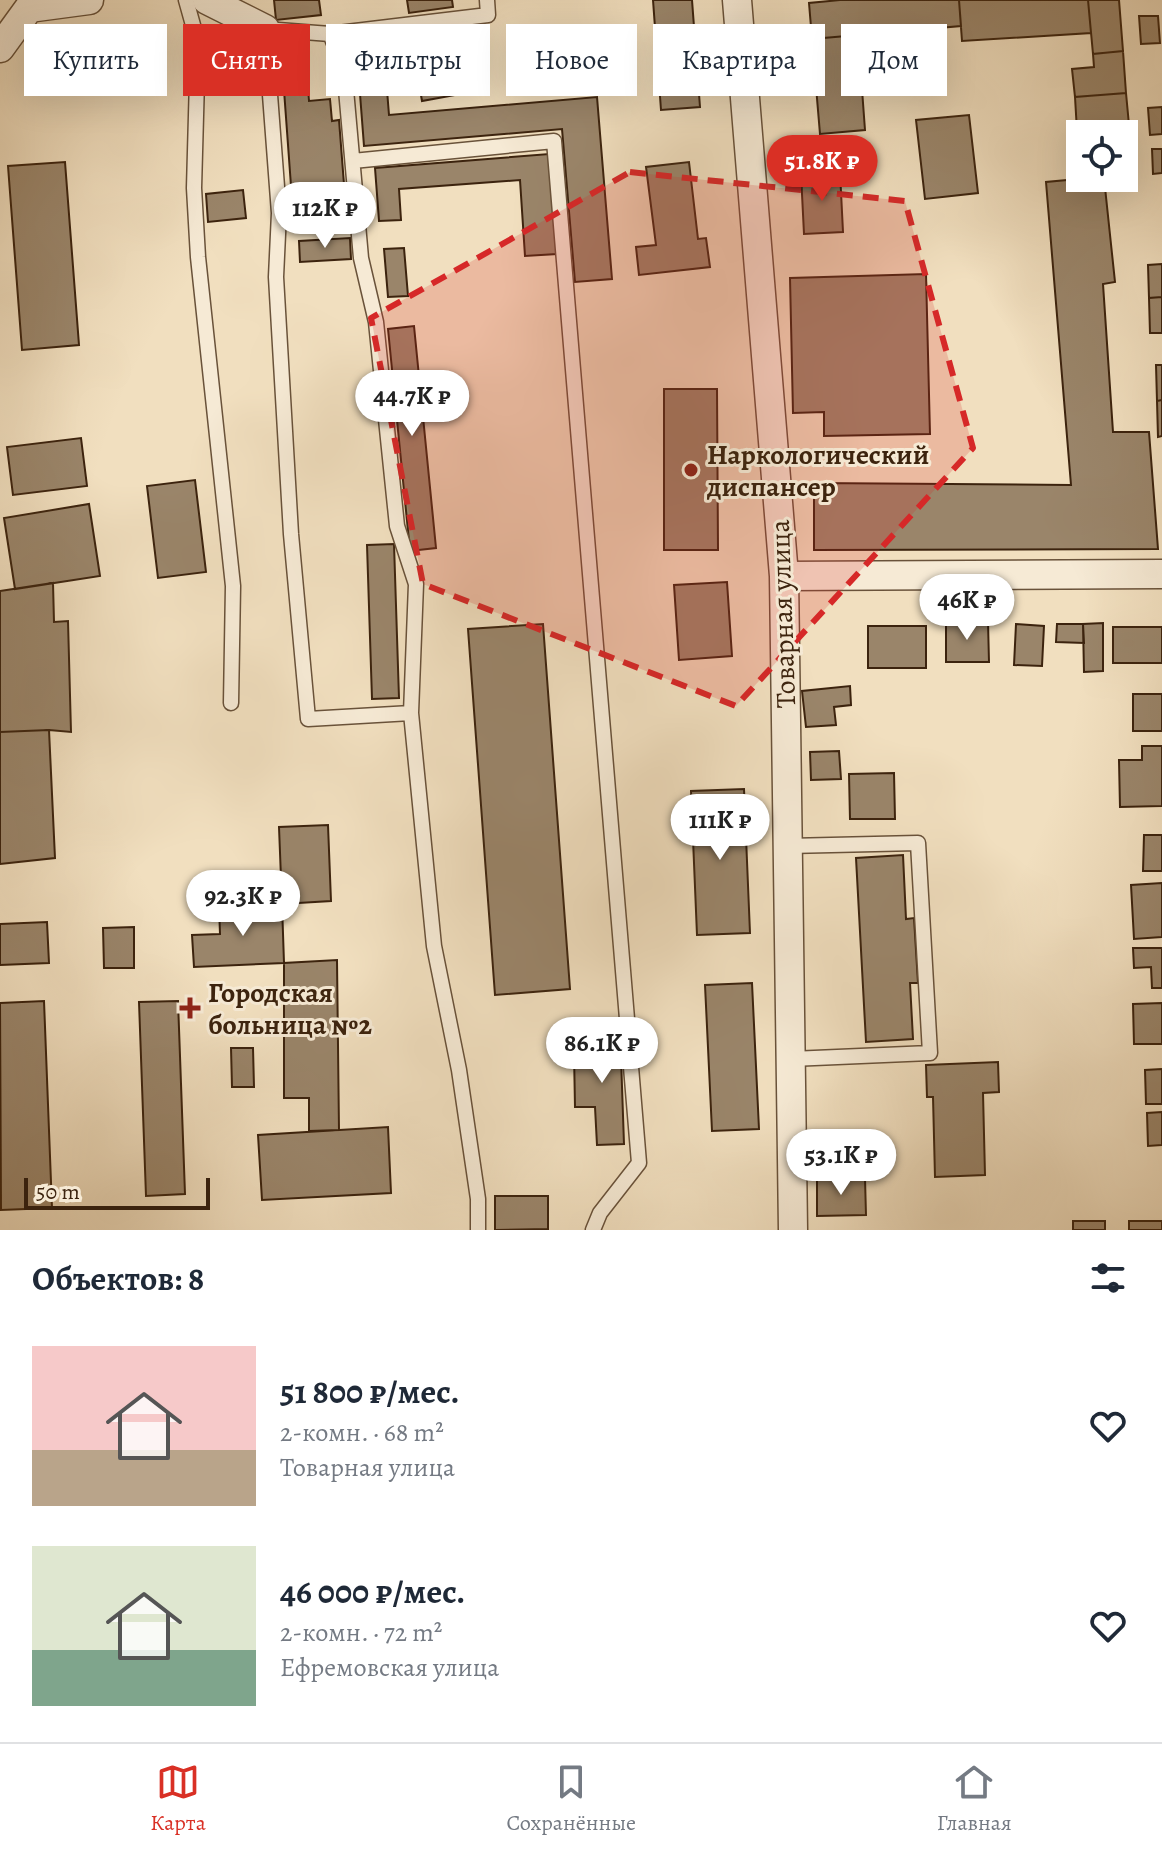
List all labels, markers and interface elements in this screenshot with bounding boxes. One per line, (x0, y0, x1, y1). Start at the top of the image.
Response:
chip: Купить (24, 24, 167, 96)
chip: Снять (183, 24, 310, 96)
chip: Фильтры (326, 24, 490, 96)
chip: Новое (506, 24, 637, 96)
chip: Квартира (653, 24, 825, 96)
chip: Дом (841, 24, 947, 96)
map controls (1066, 120, 1138, 192)
button: locate (1066, 120, 1138, 192)
pin: 51.8K ₽ (748, 135, 896, 203)
text: 51.8K ₽ (785, 143, 859, 178)
pin: 112K ₽ (260, 182, 390, 250)
text: 112K ₽ (292, 190, 358, 225)
pin: 44.7K ₽ (338, 370, 486, 438)
text: 44.7K ₽ (373, 378, 451, 413)
place label: Наркологический диспансер (706, 436, 929, 506)
marker: Наркологический диспансер (682, 461, 700, 479)
street label: Товарная улица (761, 519, 805, 709)
pin: 46K ₽ (911, 574, 1023, 642)
text: 46K ₽ (937, 582, 997, 617)
pin: 111K ₽ (655, 794, 785, 862)
text: 111K ₽ (689, 802, 751, 837)
pin: 92.3K ₽ (169, 870, 317, 938)
text: 92.3K ₽ (204, 878, 282, 913)
place label: Городская больница №2 (208, 974, 372, 1044)
marker: Городская больница №2 (179, 997, 201, 1019)
pin: 86.1K ₽ (528, 1017, 676, 1085)
text: 86.1K ₽ (564, 1025, 640, 1060)
pin: 53.1K ₽ (767, 1129, 915, 1197)
text: 53.1K ₽ (804, 1137, 878, 1172)
scale bar (24, 1174, 210, 1210)
text: 50 m (36, 1177, 80, 1207)
text: Объектов: 8 (32, 1255, 204, 1302)
icon: filters (1086, 1256, 1130, 1300)
text: 51 800 ₽/мес. (280, 1368, 460, 1415)
icon: home (96, 1378, 192, 1474)
icon: heart (1086, 1404, 1130, 1448)
text: 2-комн. · 68 m² (280, 1415, 444, 1450)
text: Товарная улица (280, 1450, 455, 1485)
text: 46 000 ₽/мес. (280, 1568, 465, 1615)
icon: home (96, 1578, 192, 1674)
icon: heart (1086, 1604, 1130, 1648)
text: 2-комн. · 72 m² (280, 1615, 442, 1650)
text: Ефремовская улица (280, 1650, 499, 1685)
tab: Карта (150, 1760, 206, 1838)
tab: Сохранённые (506, 1760, 636, 1838)
tab: Главная (937, 1760, 1012, 1838)

